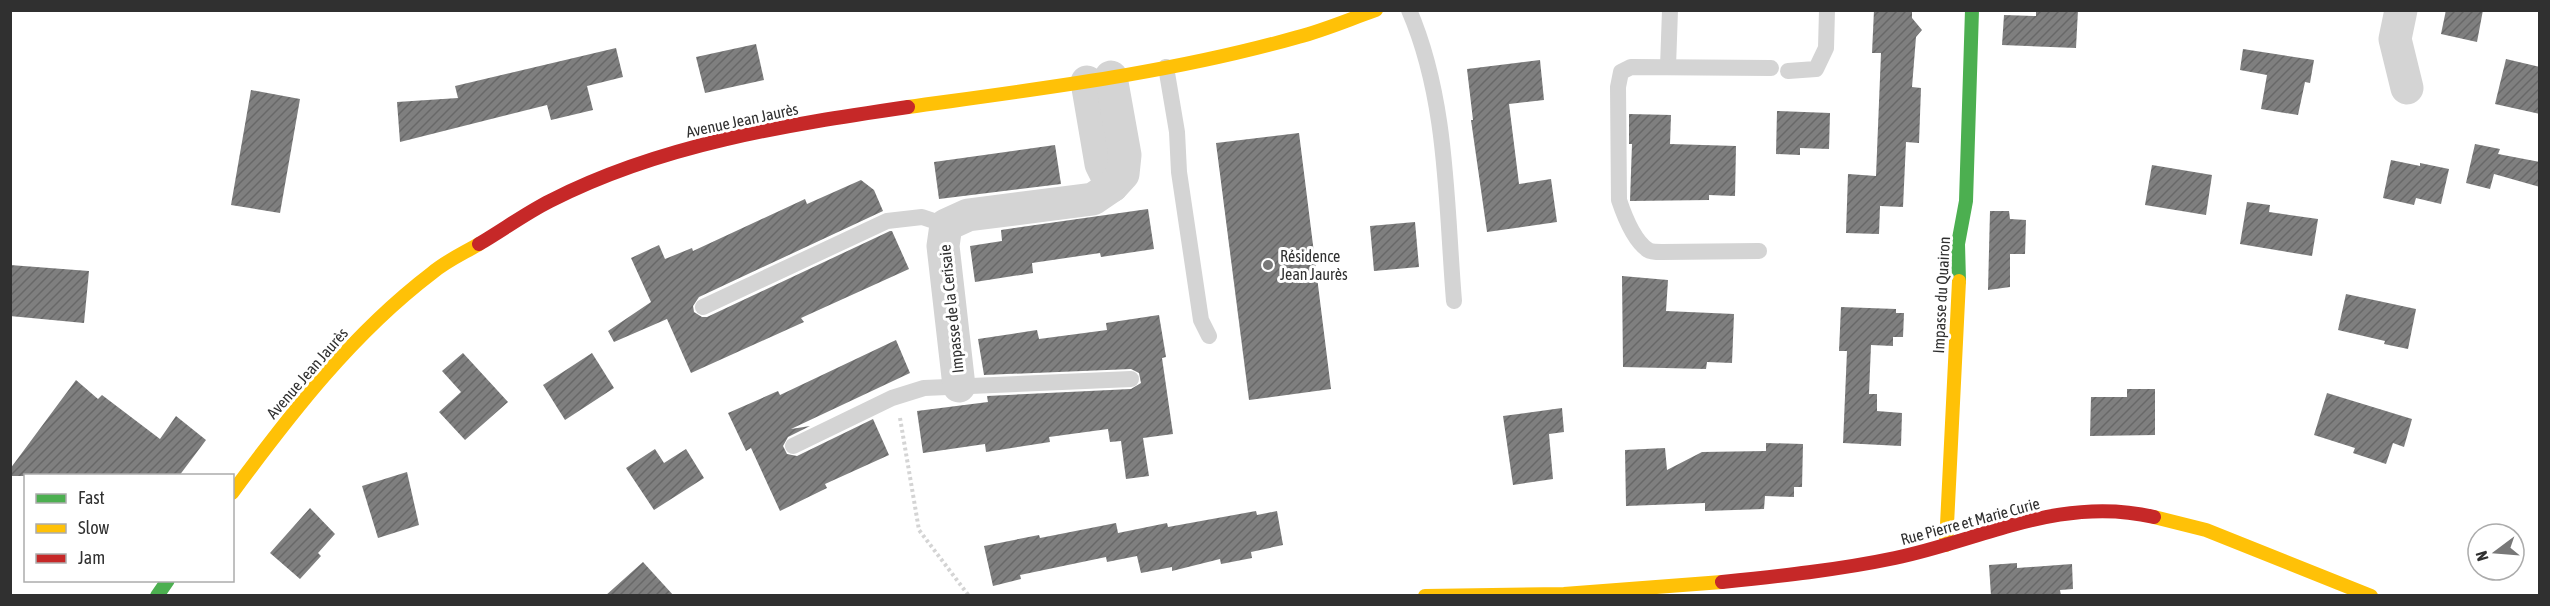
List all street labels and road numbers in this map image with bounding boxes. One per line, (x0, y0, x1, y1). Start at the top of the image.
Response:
street label: Avenue Jean Jaurès (684, 99, 800, 141)
street label: Impasse du Quairon (1929, 236, 1954, 354)
street label: Impasse de la Cerisaie (935, 244, 968, 374)
street label: Avenue Jean Jaurès (263, 324, 351, 422)
street label: Rue Pierre et Marie Curie (1899, 494, 2041, 548)

